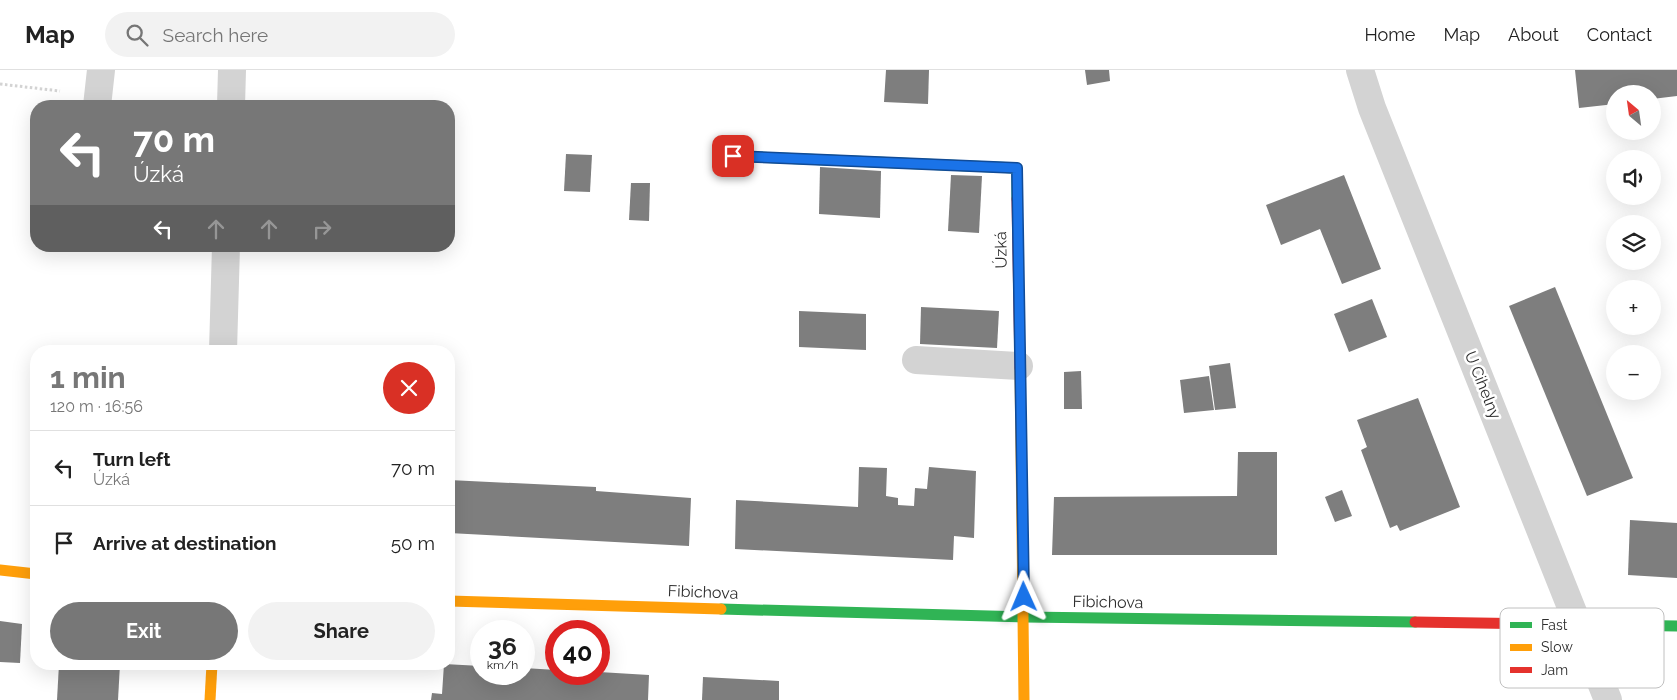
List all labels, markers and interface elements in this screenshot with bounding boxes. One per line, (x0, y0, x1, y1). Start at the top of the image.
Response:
search box (105, 12, 455, 57)
text: Map (25, 20, 75, 49)
icon: search (123, 21, 151, 49)
text: Search here (163, 24, 268, 46)
text: Home (1364, 24, 1415, 45)
text: Map (1443, 24, 1480, 45)
text: About (1508, 24, 1559, 45)
text: Contact (1587, 24, 1652, 45)
north arrow (1606, 85, 1661, 140)
map controls (1606, 85, 1661, 400)
text: 70 m (133, 119, 215, 160)
icon: left (50, 120, 115, 185)
pin (712, 135, 754, 177)
icon: arrive (719, 142, 747, 170)
button: sound (1606, 150, 1661, 205)
text: Úzká (133, 161, 184, 187)
icon: left (149, 215, 177, 243)
icon: ahead (202, 215, 230, 243)
icon: ahead (255, 215, 283, 243)
icon: right (308, 215, 336, 243)
button: layers (1606, 215, 1661, 270)
street label: Úzká (990, 231, 1011, 269)
button: + (1606, 280, 1661, 335)
button: − (1606, 345, 1661, 400)
street label: U Cihelny (1461, 348, 1505, 422)
text: 1 min (50, 360, 126, 395)
button: close (383, 362, 435, 414)
text: 120 m · 16:56 (50, 397, 143, 416)
text: Turn left (93, 448, 170, 470)
icon: left (50, 454, 78, 482)
text: 70 m (391, 457, 435, 479)
text: Úzká (93, 470, 130, 489)
icon: arrive (50, 529, 78, 557)
text: Arrive at destination (93, 532, 277, 554)
text: 50 m (391, 532, 435, 554)
position arrow (997, 570, 1049, 622)
street label: Fibichova (667, 581, 739, 603)
street label: Fibichova (1073, 592, 1143, 612)
button: Exit (50, 602, 238, 660)
button: Share (248, 602, 435, 660)
legend (1500, 608, 1664, 688)
text: Fast (1541, 617, 1568, 633)
speed limit sign: 40 (545, 620, 610, 685)
text: 36 (488, 631, 517, 661)
text: Slow (1541, 639, 1573, 655)
text: km/h (487, 658, 518, 672)
text: Jam (1541, 662, 1568, 678)

